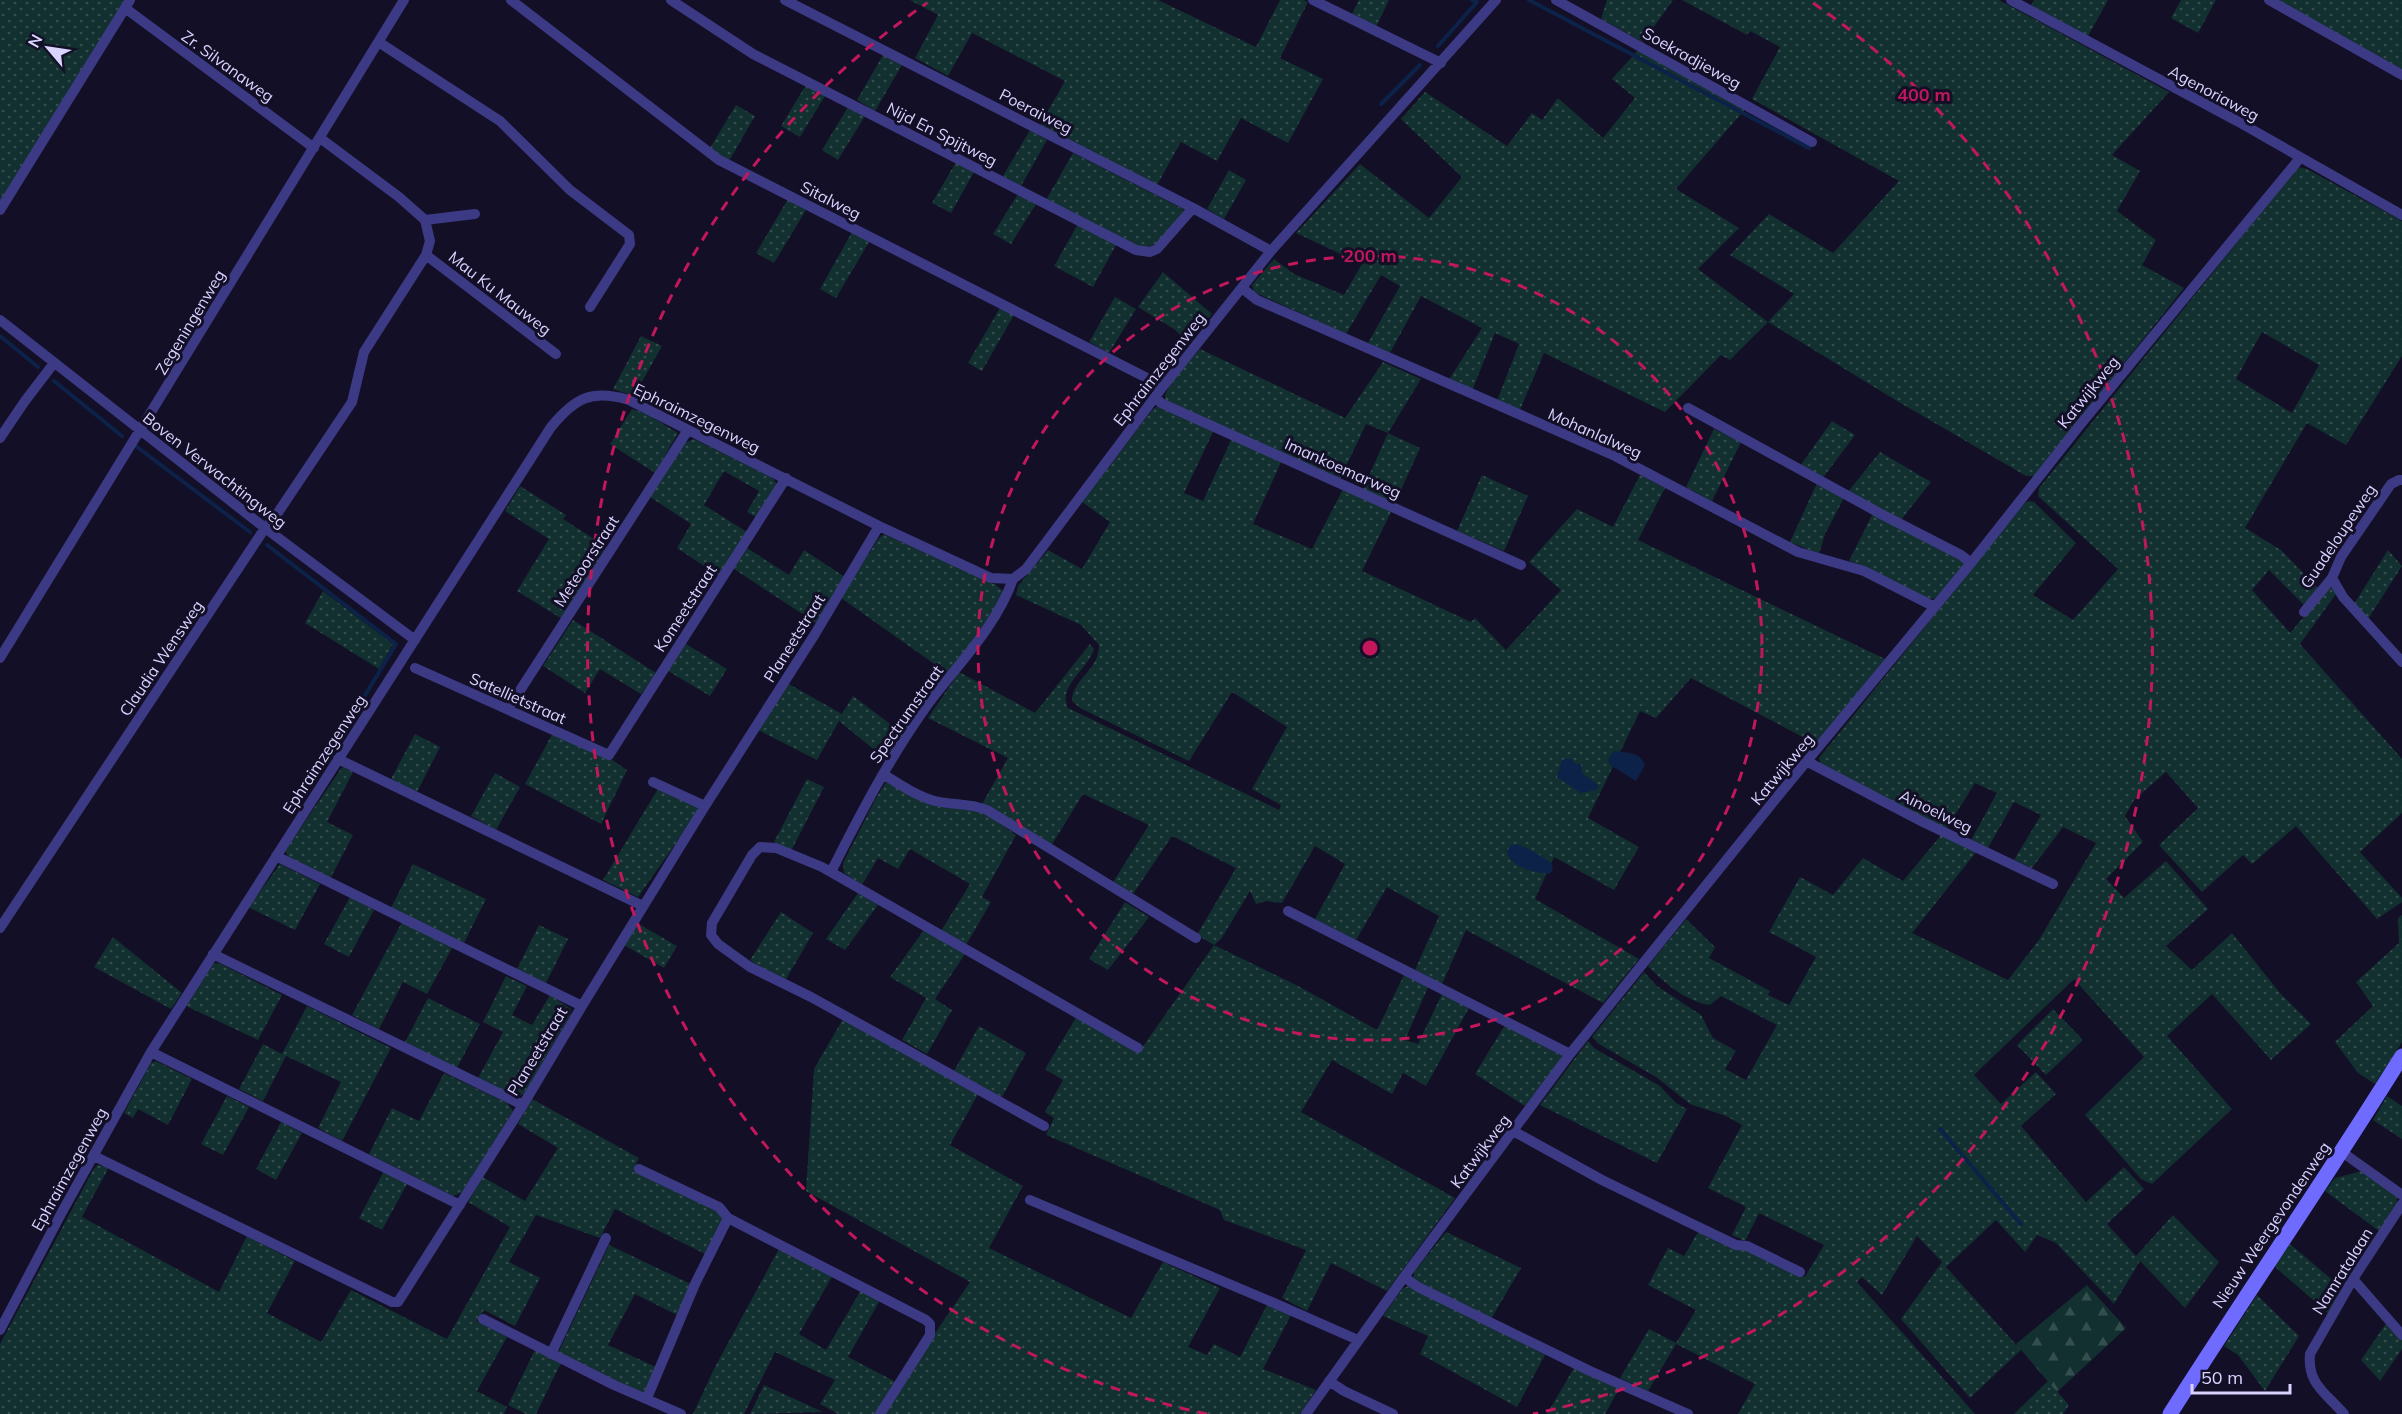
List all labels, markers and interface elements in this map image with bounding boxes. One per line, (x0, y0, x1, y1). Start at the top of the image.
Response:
north arrow (18, 18, 78, 78)
street label: Soekradjieweg (1639, 23, 1745, 93)
street label: Zr. Silvanaweg (178, 26, 278, 106)
text: N (23, 31, 47, 51)
street label: Agenoriaweg (2165, 61, 2263, 125)
text: 400 m (1897, 83, 1951, 106)
street label: Poeraiweg (996, 84, 1076, 138)
street label: Nijd En Spijtweg (883, 98, 1001, 170)
street label: Sitalweg (798, 176, 864, 224)
text: 200 m (1343, 244, 1397, 267)
street label: Mau Ku Mauweg (445, 247, 555, 339)
street label: Zegeningenweg (151, 266, 229, 378)
street label: Ephraimzegenweg (1109, 308, 1209, 430)
street label: Katwijkweg (2053, 352, 2123, 432)
street label: Ephraimzegenweg (631, 379, 763, 457)
street label: Mohanlalweg (1545, 403, 1645, 463)
street label: Boven Verwachtingweg (139, 408, 291, 532)
street label: Imankoemarweg (1282, 433, 1404, 503)
street label: Guadeloupeweg (2296, 480, 2380, 592)
street label: Meteoorstraat (549, 511, 623, 610)
street label: Komeetstraat (649, 560, 721, 655)
street label: Planeetstraat (759, 590, 829, 686)
street label: Claudia Wensweg (115, 596, 207, 720)
centre of rings (1360, 638, 1380, 658)
street label: Spectrumstraat (865, 661, 947, 767)
street label: Satellietstraat (467, 668, 570, 728)
street label: Ephraimzegenweg (278, 691, 370, 817)
street label: Katwijkweg (1746, 729, 1818, 809)
street label: Ainoelweg (1896, 785, 1976, 837)
street label: Planeetstraat (503, 1003, 572, 1099)
street label: Ephraimzegenweg (27, 1104, 111, 1234)
street label: Katwijkweg (1446, 1110, 1514, 1192)
street label: Nieuw Weergevondenweg (2208, 1138, 2334, 1312)
street label: Namratalaan (2307, 1224, 2377, 1318)
scale bar (2192, 1357, 2290, 1395)
text: 50 m (2201, 1366, 2243, 1389)

